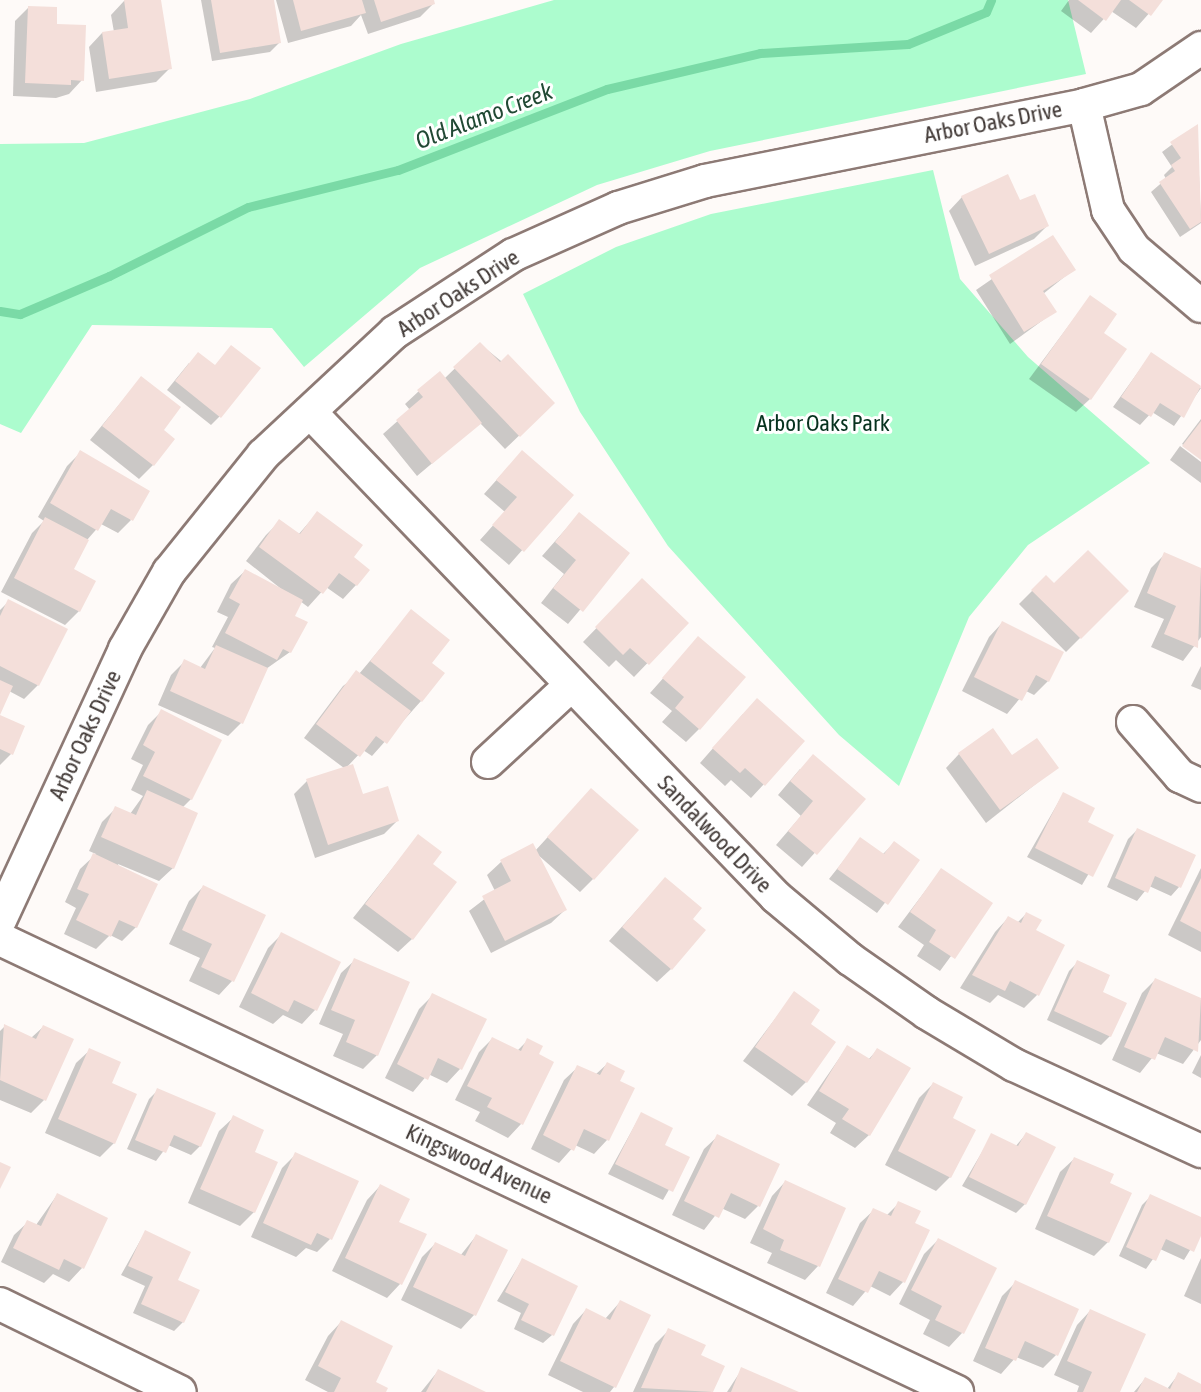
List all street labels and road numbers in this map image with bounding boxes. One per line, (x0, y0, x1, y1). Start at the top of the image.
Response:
street label: Arbor Oaks Drive (922, 95, 1064, 149)
street label: Arbor Oaks Drive (392, 243, 524, 343)
street label: Arbor Oaks Drive (43, 666, 127, 804)
street label: Sandalwood Drive (652, 769, 778, 899)
street label: Kingswood Avenue (401, 1118, 557, 1210)

